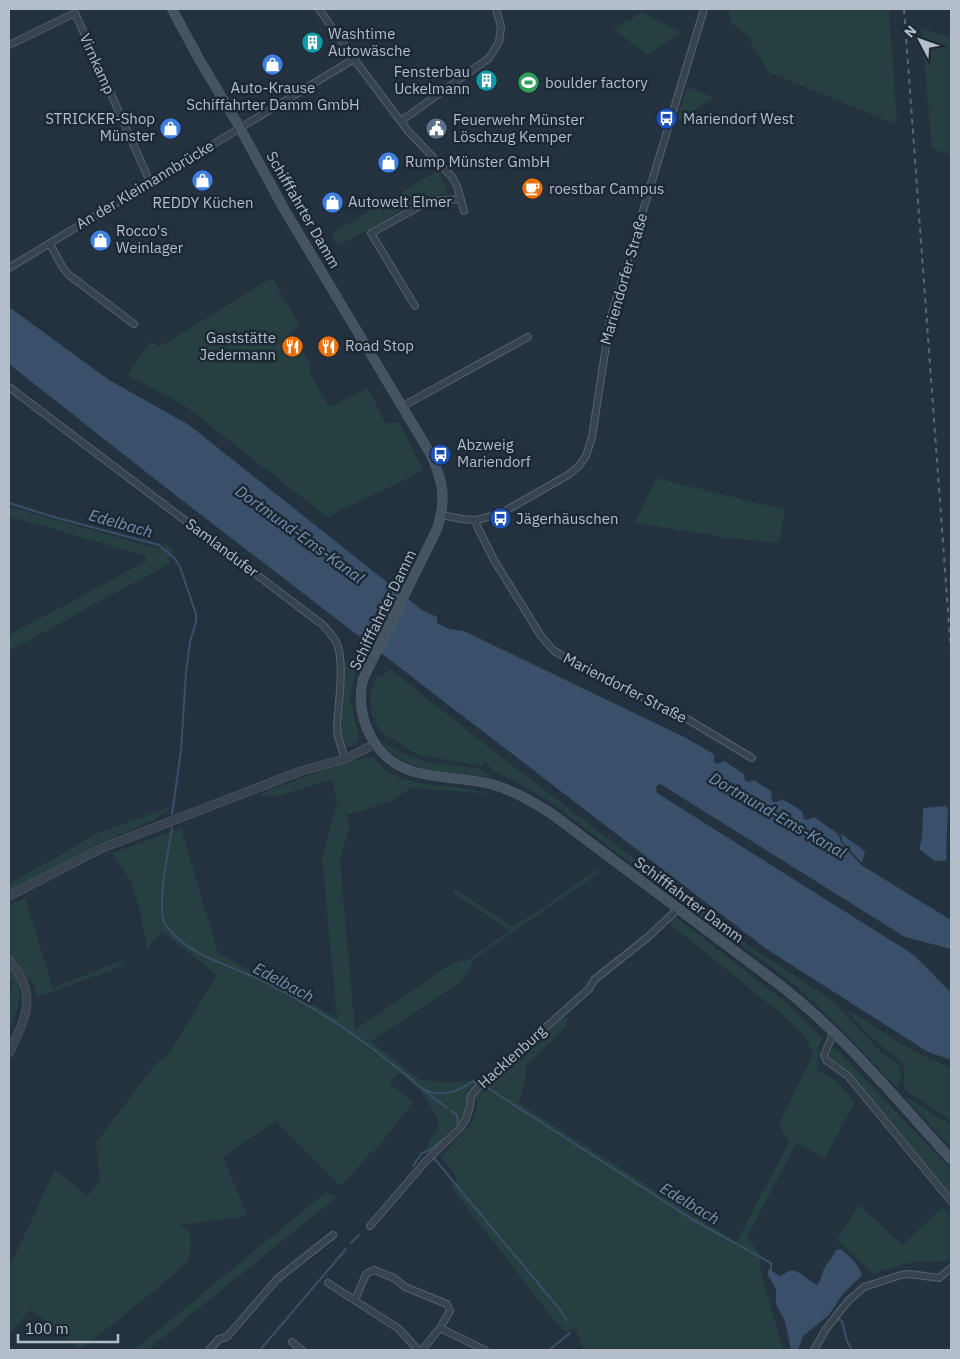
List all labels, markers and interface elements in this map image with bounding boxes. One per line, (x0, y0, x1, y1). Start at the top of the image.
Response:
north arrow (895, 15, 945, 65)
text: N (900, 22, 920, 41)
place label: Washtime Autowäsche (328, 24, 411, 60)
street label: Virnkamp (76, 30, 119, 97)
building icon: Washtime Autowäsche (300, 31, 324, 55)
shop icon: Auto-Krause Schiffahrter Damm GmbH (261, 53, 285, 77)
place label: Fensterbau Uckelmann (394, 62, 470, 98)
building icon: Fensterbau Uckelmann (474, 69, 498, 93)
sports icon: boulder factory (517, 71, 541, 95)
place label: boulder factory (545, 73, 648, 92)
place label: Auto-Krause Schiffahrter Damm GmbH (186, 78, 360, 114)
bus stop icon: Mariendorf West (655, 107, 679, 131)
place label: STRICKER-Shop Münster (45, 109, 155, 145)
place label: Mariendorf West (683, 109, 794, 128)
place label: Feuerwehr Münster Löschzug Kemper (453, 110, 585, 146)
shop icon: STRICKER-Shop Münster (159, 116, 183, 140)
public building icon: Feuerwehr Münster Löschzug Kemper (425, 117, 449, 141)
street label: An der Kleimannbrücke (72, 136, 217, 233)
street label: Schifffahrter Damm (262, 148, 345, 272)
shop icon: Rump Münster GmbH (377, 150, 401, 174)
place label: Rump Münster GmbH (405, 152, 550, 171)
shop icon: REDDY Küchen (191, 168, 215, 192)
cafe icon: roestbar Campus (521, 177, 545, 201)
place label: roestbar Campus (549, 179, 664, 198)
shop icon: Autowelt Elmer (320, 190, 344, 214)
place label: Autowelt Elmer (348, 192, 452, 211)
place label: REDDY Küchen (152, 193, 254, 212)
street label: Mariendorfer Straße (596, 211, 651, 347)
place label: Rocco's Weinlager (116, 221, 184, 257)
shop icon: Rocco's Weinlager (88, 228, 112, 252)
place label: Gaststätte Jedermann (200, 328, 276, 364)
restaurant icon: Road Stop (317, 334, 341, 358)
restaurant icon: Gaststätte Jedermann (280, 335, 304, 359)
place label: Road Stop (345, 336, 414, 355)
place label: Abzweig Mariendorf (457, 435, 531, 471)
bus stop icon: Abzweig Mariendorf (429, 442, 453, 466)
water label: Dortmund-Ems-Kanal (232, 481, 369, 588)
water label: Edelbach (87, 504, 155, 542)
bus stop icon: Jägerhäuschen (488, 507, 512, 531)
place label: Jägerhäuschen (516, 509, 618, 528)
street label: Samlandufer (182, 514, 263, 581)
street label: Schifffahrter Damm (345, 546, 420, 673)
street label: Mariendorfer Straße (560, 648, 690, 727)
water label: Dortmund-Ems-Kanal (706, 768, 851, 863)
street label: Schifffahrter Damm (631, 852, 748, 947)
water label: Edelbach (250, 958, 318, 1006)
street label: Hacklenburg (474, 1021, 550, 1092)
water label: Edelbach (657, 1177, 723, 1229)
scale bar (18, 1312, 118, 1344)
text: 100 m (25, 1319, 69, 1338)

